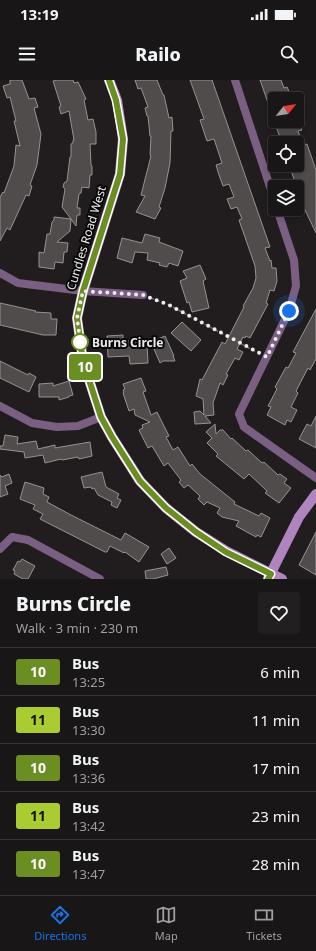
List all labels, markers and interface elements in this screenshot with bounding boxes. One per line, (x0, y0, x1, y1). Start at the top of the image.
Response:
text: 13:19 (20, 4, 59, 24)
text: Railo (135, 42, 181, 66)
icon: menu (16, 43, 38, 65)
icon: search (278, 43, 300, 65)
north arrow (268, 92, 304, 128)
map controls (268, 92, 304, 216)
button: locate (268, 136, 304, 172)
button: layers (268, 180, 304, 216)
street label: Cundles Road West (62, 183, 110, 292)
your location (279, 301, 299, 321)
marker: Burns Circle (71, 333, 89, 351)
place label: Burns Circle (92, 334, 163, 351)
line badge: 10 (67, 354, 103, 380)
text: 10 (77, 357, 93, 376)
text: Burns Circle (16, 591, 131, 617)
button: heart (258, 592, 300, 634)
text: Walk · 3 min · 230 m (16, 619, 138, 637)
text: Bus (72, 653, 99, 673)
text: 10 (30, 662, 46, 681)
text: 6 min (260, 662, 300, 682)
text: 13:25 (72, 673, 105, 691)
text: Bus (72, 701, 99, 721)
text: 11 (30, 710, 46, 729)
text: 11 min (252, 710, 300, 730)
text: 13:30 (72, 721, 105, 739)
text: Bus (72, 749, 99, 769)
text: 10 (30, 758, 46, 777)
text: 17 min (252, 758, 300, 778)
text: 13:36 (72, 769, 105, 787)
text: Bus (72, 797, 99, 817)
text: 11 (30, 806, 46, 825)
text: 23 min (252, 806, 300, 826)
text: 13:42 (72, 817, 105, 835)
text: Bus (72, 845, 99, 865)
text: 10 (30, 854, 46, 873)
text: 28 min (252, 854, 300, 874)
text: 13:47 (72, 865, 105, 883)
tab: Directions (34, 904, 86, 943)
tab: Map (155, 904, 178, 943)
tab: Tickets (246, 904, 282, 943)

